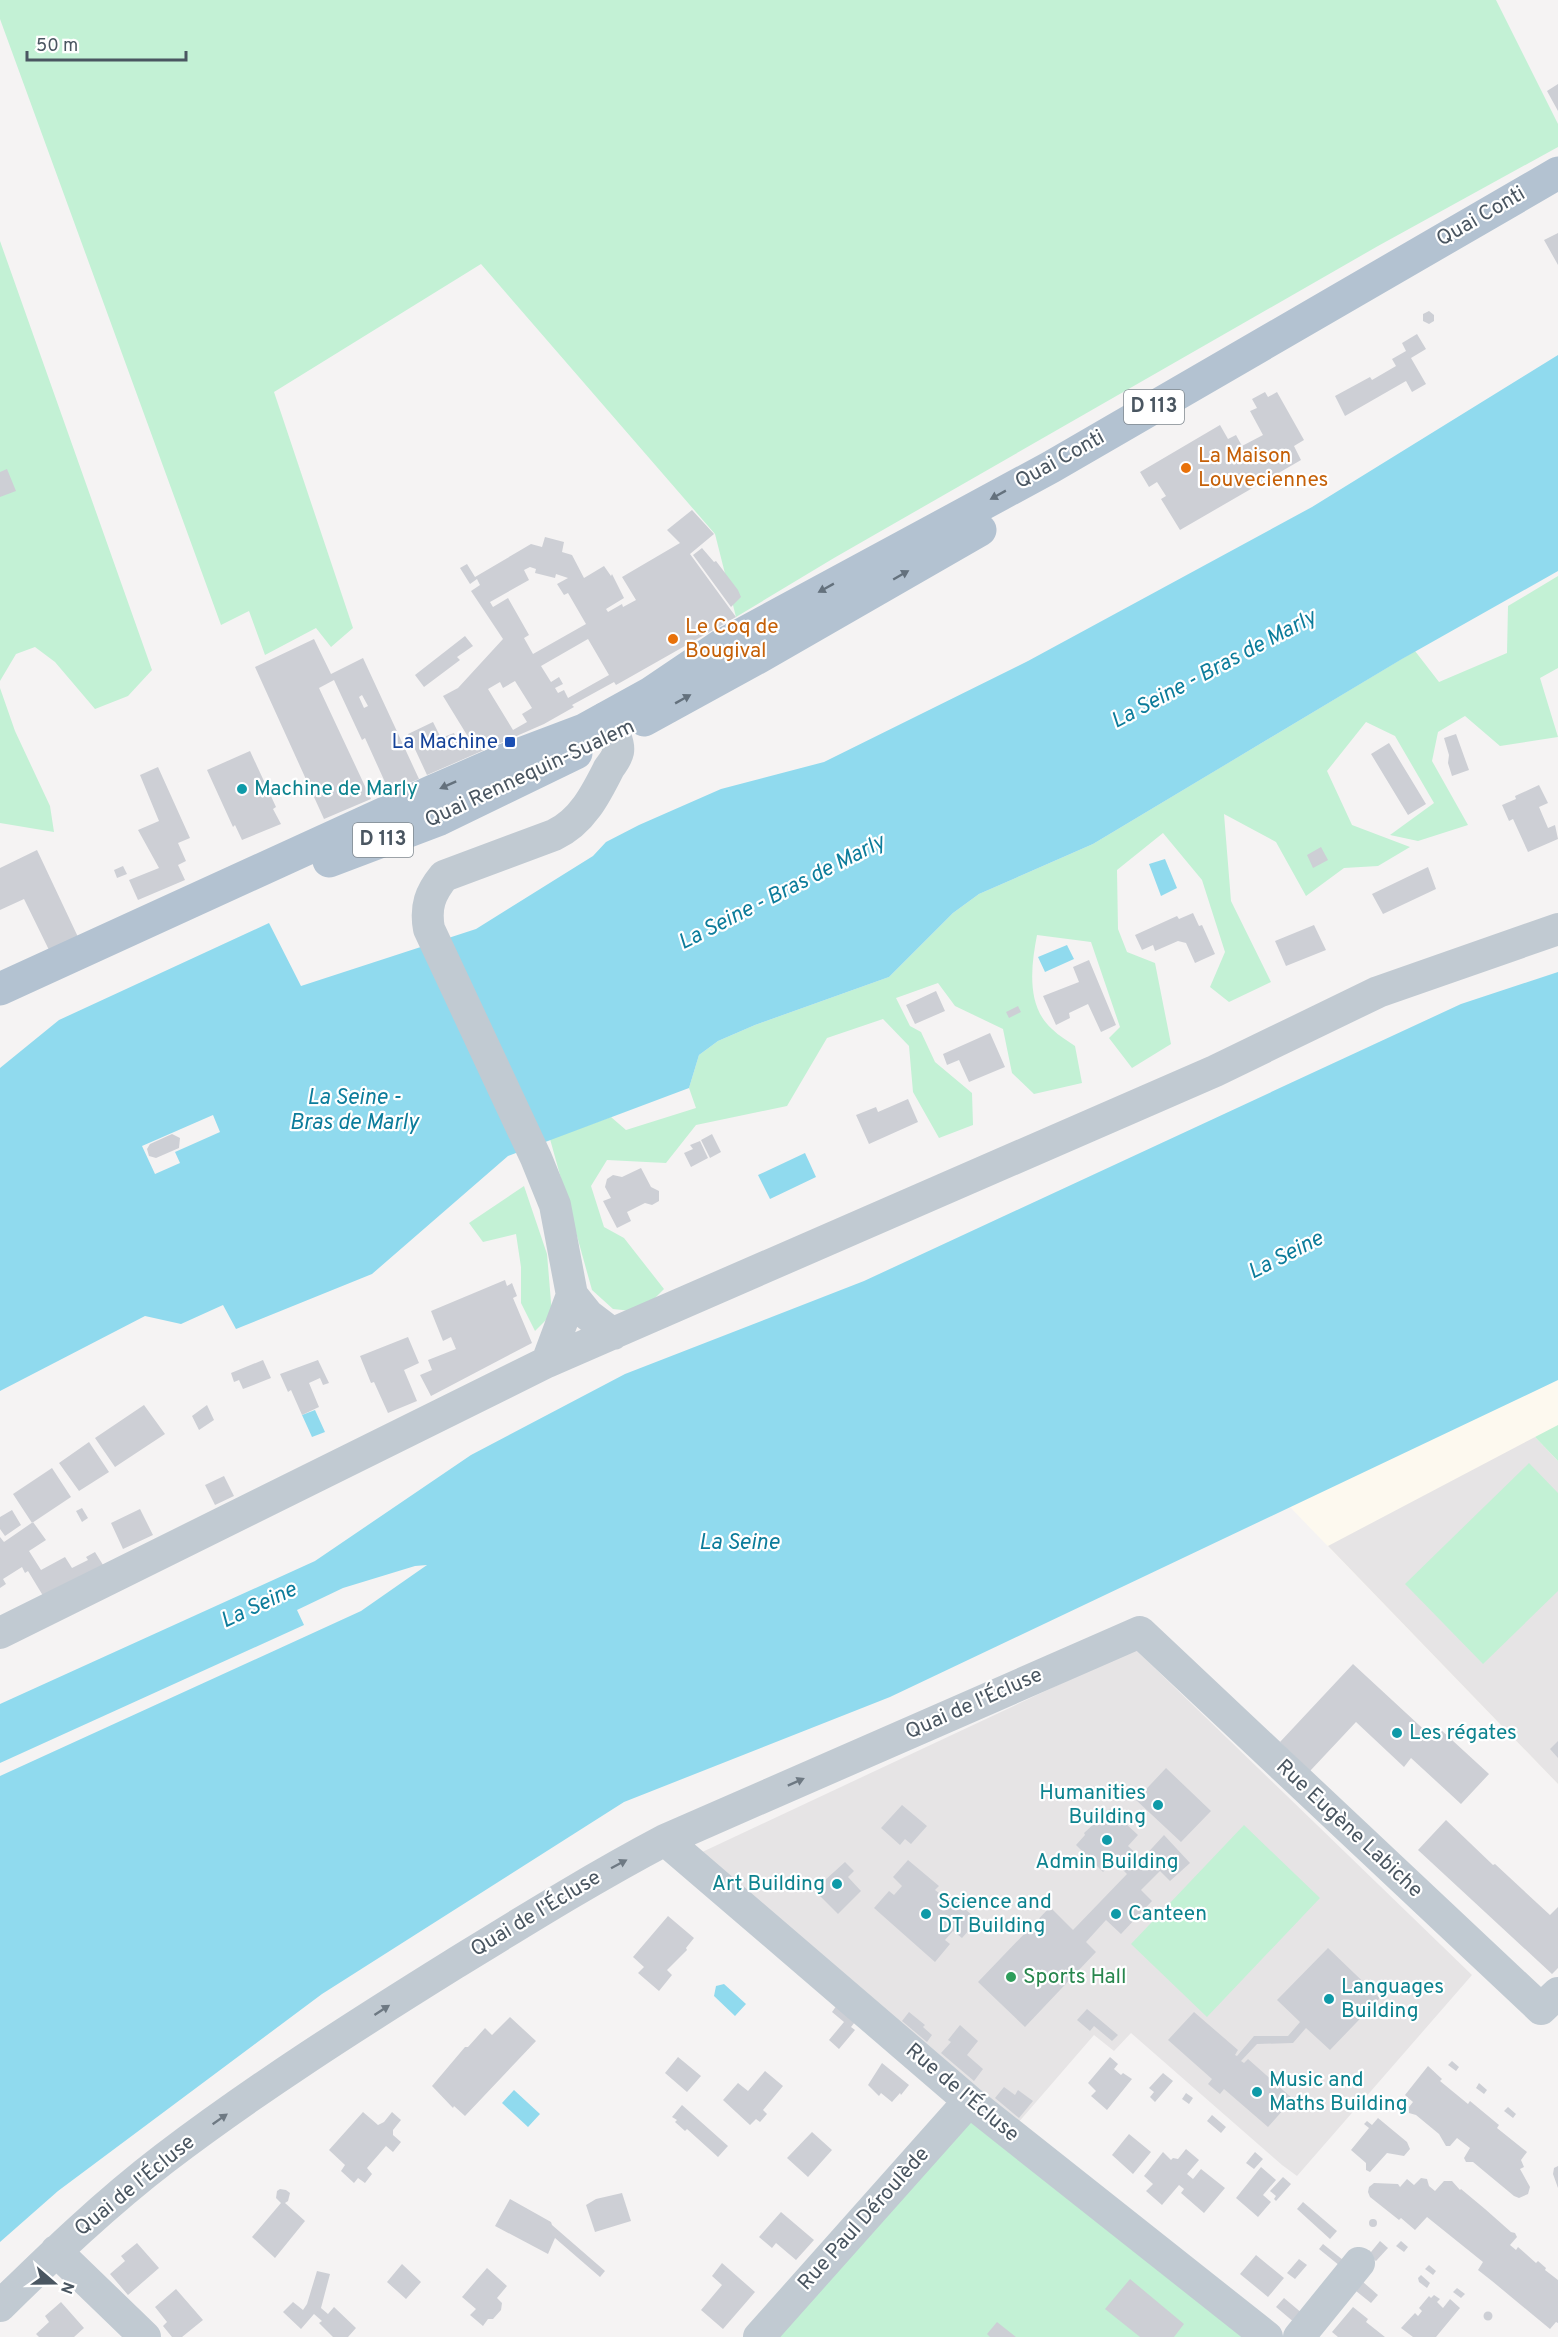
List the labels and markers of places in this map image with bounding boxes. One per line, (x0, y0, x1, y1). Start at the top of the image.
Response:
place label: La Maison Louveciennes (1198, 443, 1328, 494)
marker: La Maison Louveciennes (1179, 461, 1193, 475)
place label: Le Coq de Bougival (685, 614, 779, 665)
marker: Le Coq de Bougival (666, 632, 680, 646)
place label: La Machine (392, 729, 498, 756)
marker: La Machine (503, 735, 517, 749)
place label: Machine de Marly (254, 776, 418, 803)
marker: Machine de Marly (235, 782, 249, 796)
place label: Les régates (1409, 1720, 1517, 1747)
marker: Les régates (1390, 1726, 1404, 1740)
place label: Humanities Building (1039, 1780, 1146, 1831)
marker: Humanities Building (1151, 1798, 1165, 1812)
marker: Admin Building (1100, 1833, 1114, 1847)
place label: Admin Building (1035, 1849, 1179, 1876)
place label: Art Building (712, 1871, 825, 1898)
marker: Art Building (830, 1877, 844, 1891)
place label: Science and DT Building (938, 1889, 1052, 1940)
place label: Canteen (1128, 1901, 1207, 1928)
marker: Science and DT Building (919, 1907, 933, 1921)
marker: Canteen (1109, 1907, 1123, 1921)
place label: Sports Hall (1023, 1964, 1127, 1991)
marker: Sports Hall (1004, 1970, 1018, 1984)
place label: Languages Building (1341, 1974, 1444, 2025)
marker: Languages Building (1322, 1992, 1336, 2006)
place label: Music and Maths Building (1269, 2067, 1408, 2118)
marker: Music and Maths Building (1250, 2085, 1264, 2099)

